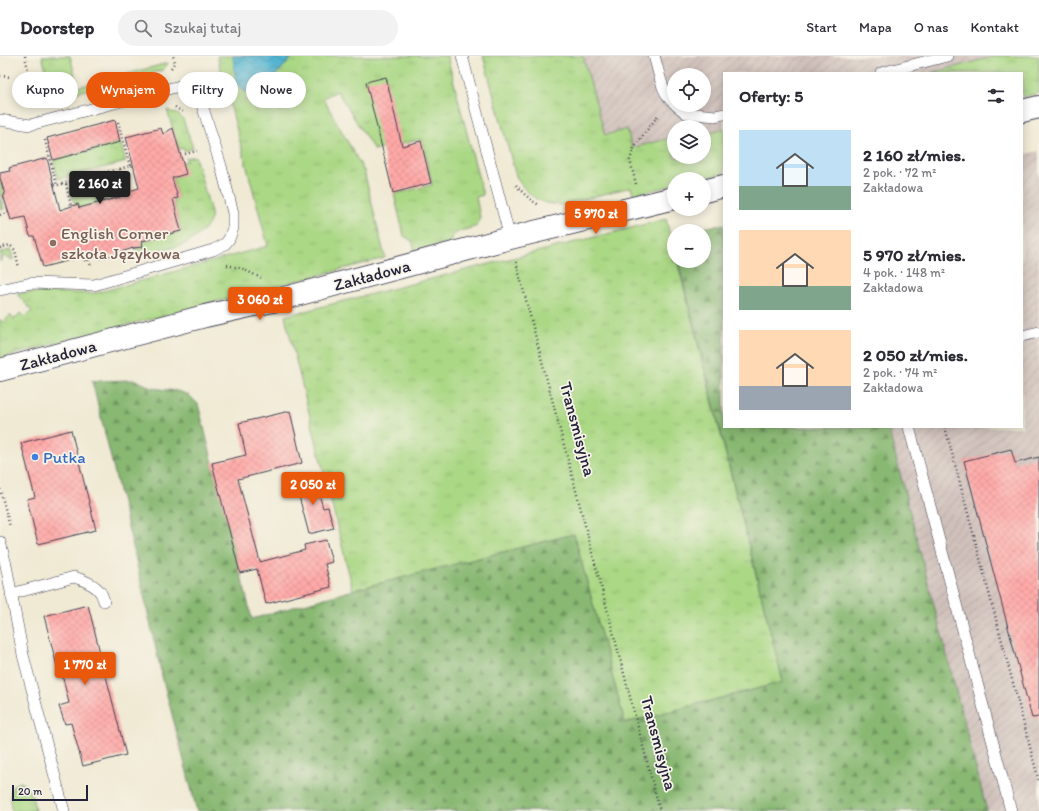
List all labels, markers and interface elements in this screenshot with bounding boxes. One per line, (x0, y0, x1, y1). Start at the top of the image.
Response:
search box (118, 10, 398, 46)
text: Doorstep (20, 16, 94, 39)
icon: search (132, 17, 154, 39)
text: Szukaj tutaj (164, 19, 241, 37)
text: Start (806, 19, 837, 36)
text: Mapa (859, 19, 892, 36)
text: O nas (914, 19, 948, 36)
text: Kontakt (970, 19, 1019, 36)
map controls (667, 68, 711, 268)
button: locate (667, 68, 711, 112)
chip: Kupno (12, 72, 78, 108)
chip: Wynajem (86, 72, 170, 108)
chip: Filtry (178, 72, 238, 108)
chip: Nowe (246, 72, 306, 108)
icon: filters (985, 85, 1007, 107)
text: Oferty: 5 (739, 86, 803, 106)
button: layers (667, 120, 711, 164)
text: 2 160 zł/mies. (863, 145, 965, 165)
icon: home (771, 146, 819, 194)
text: 2 pok. · 72 m² (863, 165, 936, 180)
pin: 2 160 zł (59, 171, 141, 205)
button: + (667, 172, 711, 216)
text: 2 160 zł (78, 176, 122, 191)
text: Zakładowa (863, 180, 923, 195)
pin: 5 970 zł (555, 201, 637, 235)
text: 5 970 zł (574, 206, 618, 221)
place label: English Corner szkoła Językowa (61, 223, 180, 263)
button: − (667, 224, 711, 268)
marker: English Corner szkoła Językowa (48, 238, 58, 248)
text: 5 970 zł/mies. (863, 245, 966, 265)
icon: home (771, 246, 819, 294)
street label: Zakładowa (331, 255, 413, 295)
text: 4 pok. · 148 m² (863, 265, 945, 280)
text: Zakładowa (863, 280, 923, 295)
pin: 3 060 zł (219, 287, 301, 321)
text: 3 060 zł (237, 292, 283, 307)
street label: Zakładowa (17, 335, 99, 375)
text: 2 050 zł/mies. (863, 345, 968, 365)
icon: home (771, 346, 819, 394)
text: 2 pok. · 74 m² (863, 365, 937, 380)
street label: Transmisyjna (556, 380, 600, 479)
text: Zakładowa (863, 380, 923, 395)
place label: Putka (43, 447, 86, 467)
marker: Putka (30, 452, 40, 462)
pin: 2 050 zł (272, 472, 354, 506)
text: 2 050 zł (290, 477, 336, 492)
pin: 1 770 zł (44, 652, 126, 686)
text: 1 770 zł (64, 657, 106, 672)
street label: Transmisyjna (637, 694, 681, 793)
scale bar (12, 783, 88, 802)
text: 20 m (18, 785, 42, 798)

